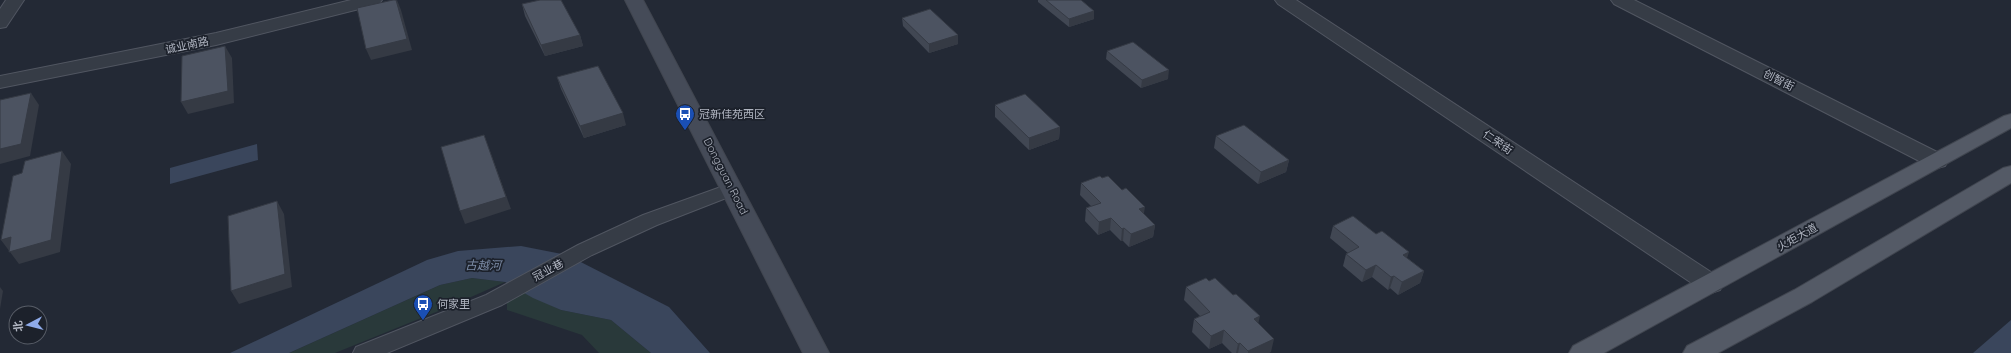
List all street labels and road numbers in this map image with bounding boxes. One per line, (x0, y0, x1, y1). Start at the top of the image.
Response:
street label: 诚业南路 (164, 34, 210, 56)
street label: 创智街 (1761, 66, 1797, 94)
street label: 仁荣街 (1480, 127, 1516, 157)
street label: Dongguan Road (701, 135, 751, 217)
street label: 火炬大道 (1774, 220, 1820, 254)
street label: 冠业巷 (530, 256, 566, 284)

